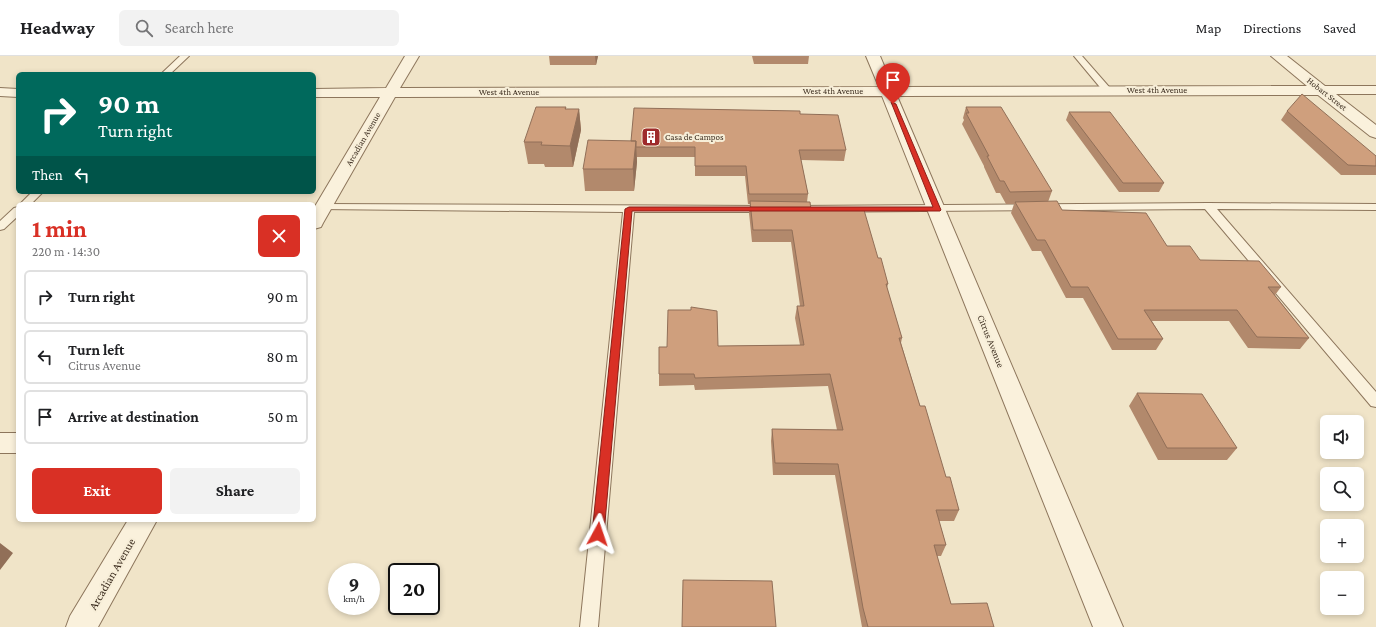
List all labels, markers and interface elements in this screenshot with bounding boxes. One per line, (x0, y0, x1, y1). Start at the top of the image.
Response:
search box (119, 10, 399, 46)
text: Headway (20, 17, 95, 38)
icon: search (133, 17, 155, 39)
text: Search here (165, 20, 234, 36)
text: Map (1196, 20, 1221, 36)
text: Directions (1243, 20, 1301, 36)
text: Saved (1323, 20, 1356, 36)
pin (876, 63, 910, 104)
icon: arrive (882, 69, 904, 91)
street label: Hobart Street (1305, 75, 1350, 113)
street label: West 4th Avenue (1127, 85, 1187, 95)
street label: West 4th Avenue (803, 86, 863, 96)
street label: West 4th Avenue (479, 87, 539, 97)
icon: right (32, 88, 84, 140)
text: 90 m (98, 88, 159, 119)
street label: Arcadian Avenue (344, 110, 382, 168)
text: Turn right (98, 121, 172, 141)
building icon: Casa de Campos (640, 126, 662, 148)
place label: Casa de Campos (665, 132, 724, 142)
icon: left (71, 164, 93, 186)
text: Then (32, 167, 63, 183)
text: 1 min (32, 215, 87, 242)
button: close (258, 215, 300, 257)
text: 220 m · 14:30 (32, 244, 100, 259)
icon: right (34, 286, 56, 308)
text: Turn right (68, 289, 135, 305)
text: 90 m (267, 289, 298, 305)
street label: Citrus Avenue (975, 313, 1007, 370)
text: Turn left (68, 342, 124, 358)
icon: left (34, 346, 56, 368)
text: 80 m (267, 349, 298, 365)
text: Citrus Avenue (68, 358, 141, 373)
icon: arrive (34, 406, 56, 428)
text: Arrive at destination (68, 409, 199, 425)
text: 50 m (268, 409, 298, 425)
map controls (1320, 415, 1364, 615)
button: sound (1320, 415, 1364, 459)
button: search (1320, 467, 1364, 511)
button: Exit (32, 468, 162, 514)
button: Share (170, 468, 300, 514)
position arrow (577, 513, 619, 555)
button: + (1320, 519, 1364, 563)
street label: Arcadian Avenue (86, 536, 138, 612)
speed limit sign: 20 (388, 563, 440, 615)
button: − (1320, 571, 1364, 615)
text: 9 (349, 573, 359, 595)
text: km/h (343, 593, 365, 604)

